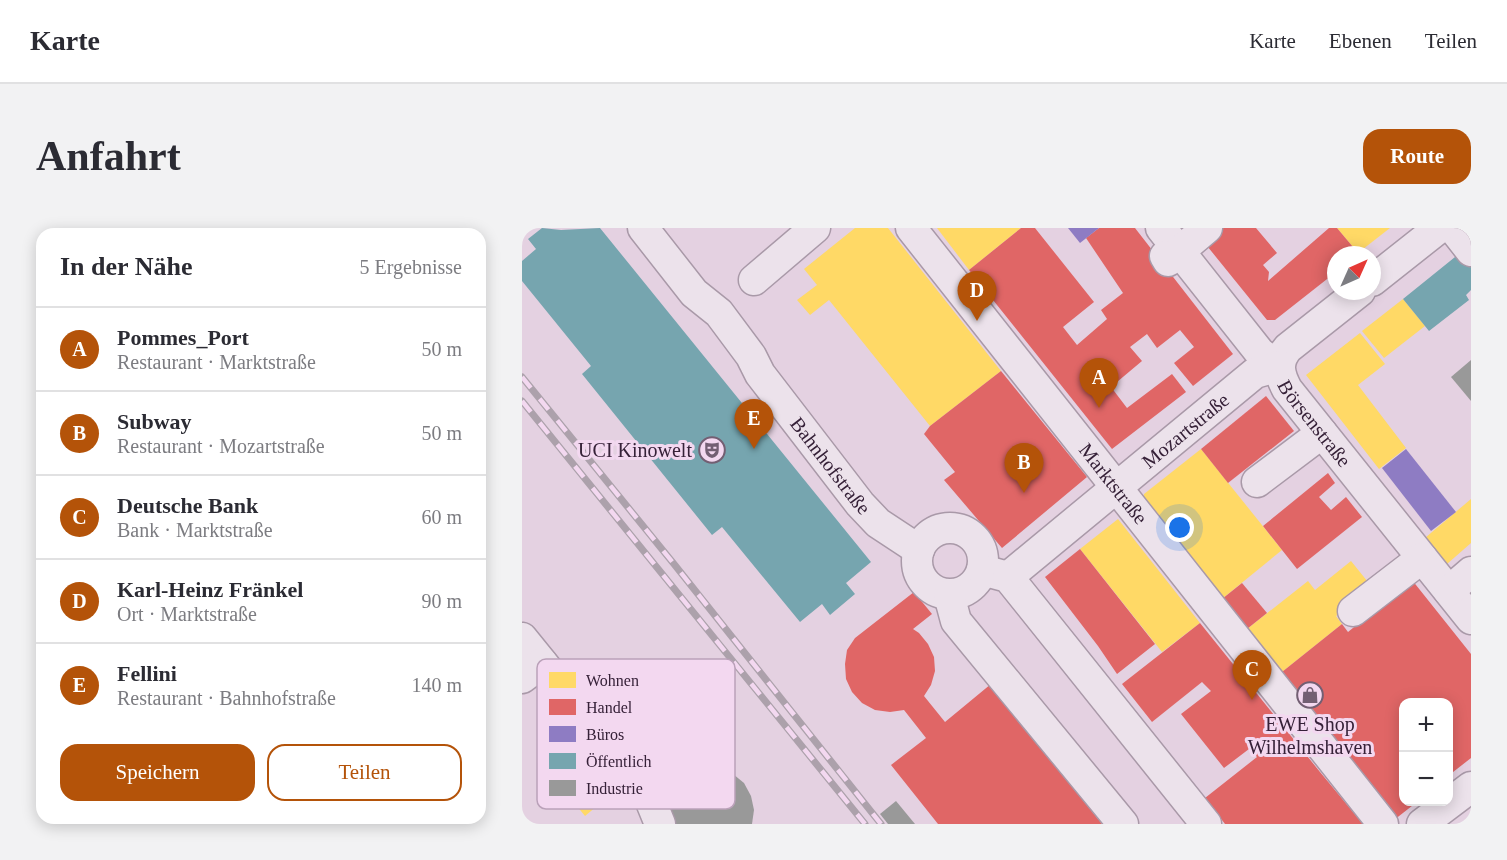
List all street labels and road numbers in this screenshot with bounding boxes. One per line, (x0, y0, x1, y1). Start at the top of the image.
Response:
street label: Börsenstraße (1273, 376, 1356, 471)
street label: Mozartstraße (1138, 388, 1233, 473)
street label: Bahnhofstraße (786, 413, 875, 519)
street label: Marktstraße (1075, 439, 1152, 528)

